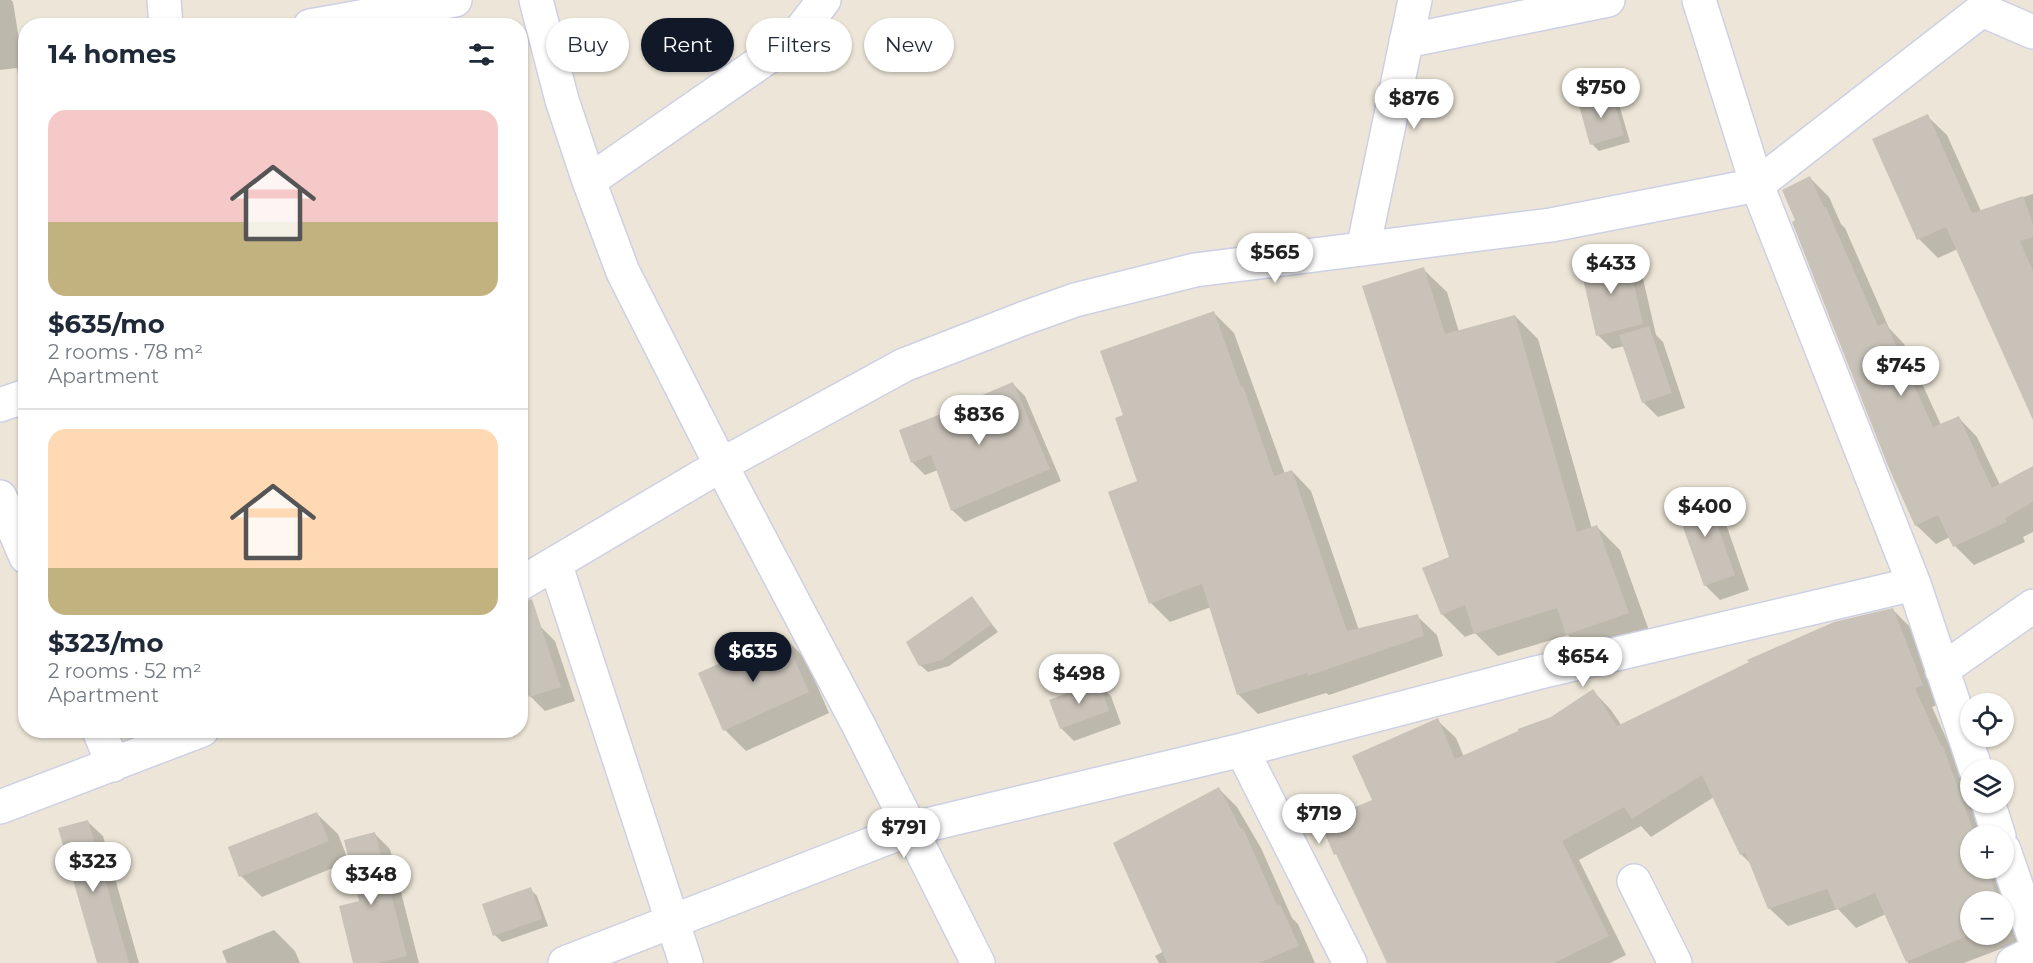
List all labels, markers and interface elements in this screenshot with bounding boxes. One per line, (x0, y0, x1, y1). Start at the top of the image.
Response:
chip: Buy (546, 18, 629, 72)
chip: Rent (641, 18, 734, 72)
chip: Filters (746, 18, 852, 72)
chip: New (864, 18, 954, 72)
text: 14 homes (48, 38, 176, 70)
icon: filters (465, 38, 498, 71)
pin: $750 (1565, 68, 1637, 119)
text: $750 (1576, 75, 1626, 99)
pin: $876 (1378, 79, 1450, 130)
text: $876 (1389, 86, 1439, 110)
icon: home (219, 149, 327, 257)
pin: $565 (1239, 233, 1311, 284)
text: $565 (1250, 240, 1300, 264)
pin: $433 (1575, 244, 1647, 295)
text: $433 (1586, 251, 1636, 275)
text: $635/mo (48, 308, 165, 340)
text: 2 rooms · 78 m² (48, 340, 203, 364)
pin: $745 (1865, 346, 1937, 397)
text: $745 (1876, 353, 1926, 377)
text: Apartment (48, 364, 159, 388)
pin: $836 (943, 395, 1015, 446)
text: $836 (954, 402, 1004, 426)
icon: home (219, 468, 327, 576)
pin: $400 (1669, 487, 1741, 538)
text: $400 (1678, 494, 1732, 518)
text: $323/mo (48, 627, 163, 659)
pin: $635 (717, 632, 789, 683)
pin: $654 (1547, 637, 1619, 688)
text: $635 (728, 639, 778, 663)
text: $654 (1557, 644, 1609, 668)
pin: $498 (1043, 654, 1115, 705)
text: 2 rooms · 52 m² (48, 659, 202, 683)
text: $498 (1053, 661, 1105, 685)
text: Apartment (48, 683, 159, 707)
map controls (1960, 693, 2014, 945)
button: locate (1960, 693, 2014, 747)
button: layers (1960, 759, 2014, 813)
pin: $719 (1283, 794, 1355, 845)
text: $719 (1296, 801, 1342, 825)
pin: $791 (868, 808, 940, 859)
text: $791 (881, 815, 927, 839)
button: + (1960, 825, 2014, 879)
pin: $323 (57, 842, 129, 893)
text: $323 (69, 849, 117, 873)
pin: $348 (335, 855, 407, 906)
text: $348 (345, 862, 397, 886)
button: − (1960, 891, 2014, 945)

